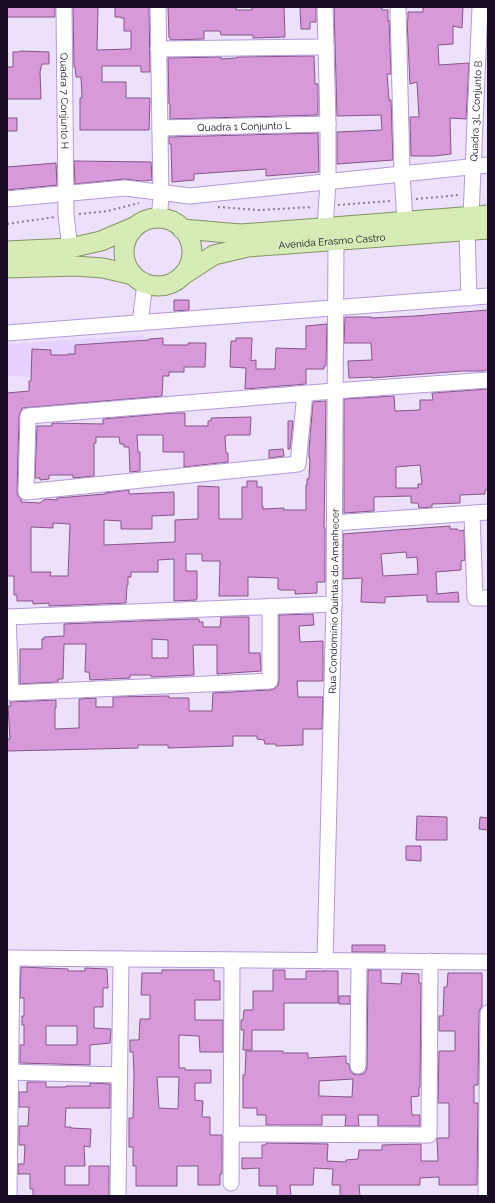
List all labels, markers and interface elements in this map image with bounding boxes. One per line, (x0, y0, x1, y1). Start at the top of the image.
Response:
street label: Quadra 7 Conjunto H (58, 53, 70, 149)
street label: Quadra 3L Conjunto B (468, 60, 484, 162)
street label: Quadra 1 Conjunto L (197, 120, 291, 133)
street label: Avenida Erasmo Castro (278, 232, 386, 251)
street label: Rua Condomínio Quintas do Amanhecer (327, 508, 341, 694)

